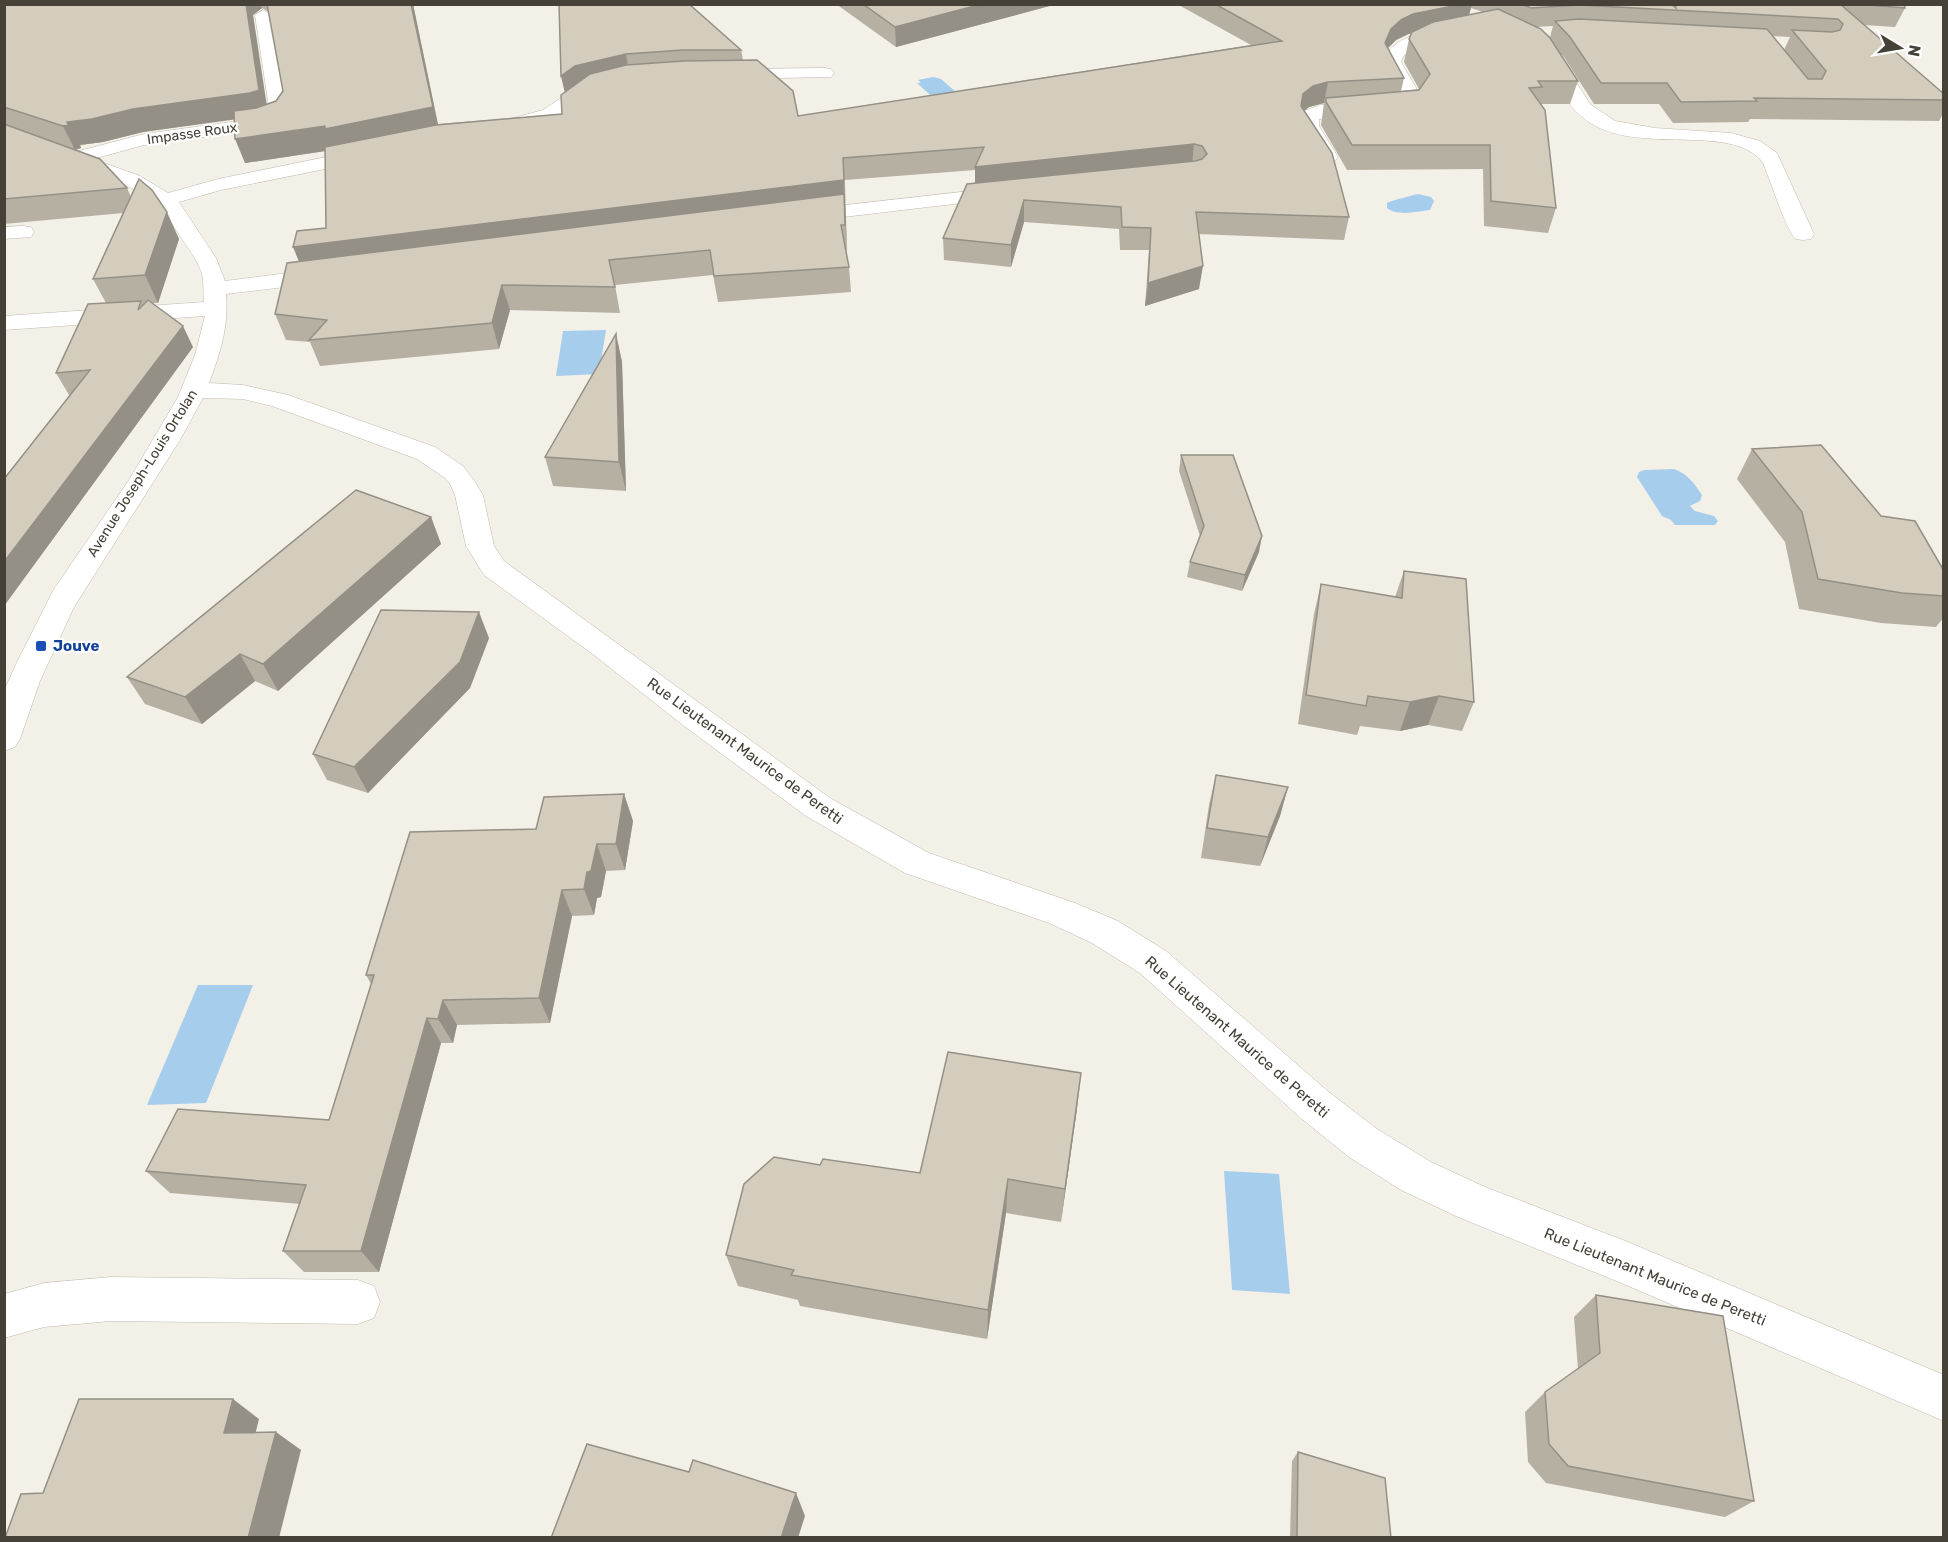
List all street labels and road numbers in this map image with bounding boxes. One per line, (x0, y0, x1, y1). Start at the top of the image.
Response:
street label: Impasse Roux (146, 119, 239, 148)
street label: Avenue Joseph-Louis Ortolan (84, 387, 201, 560)
street label: Rue Lieutenant Maurice de Peretti (644, 674, 846, 828)
street label: Rue Lieutenant Maurice de Peretti (1141, 952, 1333, 1122)
street label: Rue Lieutenant Maurice de Peretti (1541, 1224, 1769, 1330)

